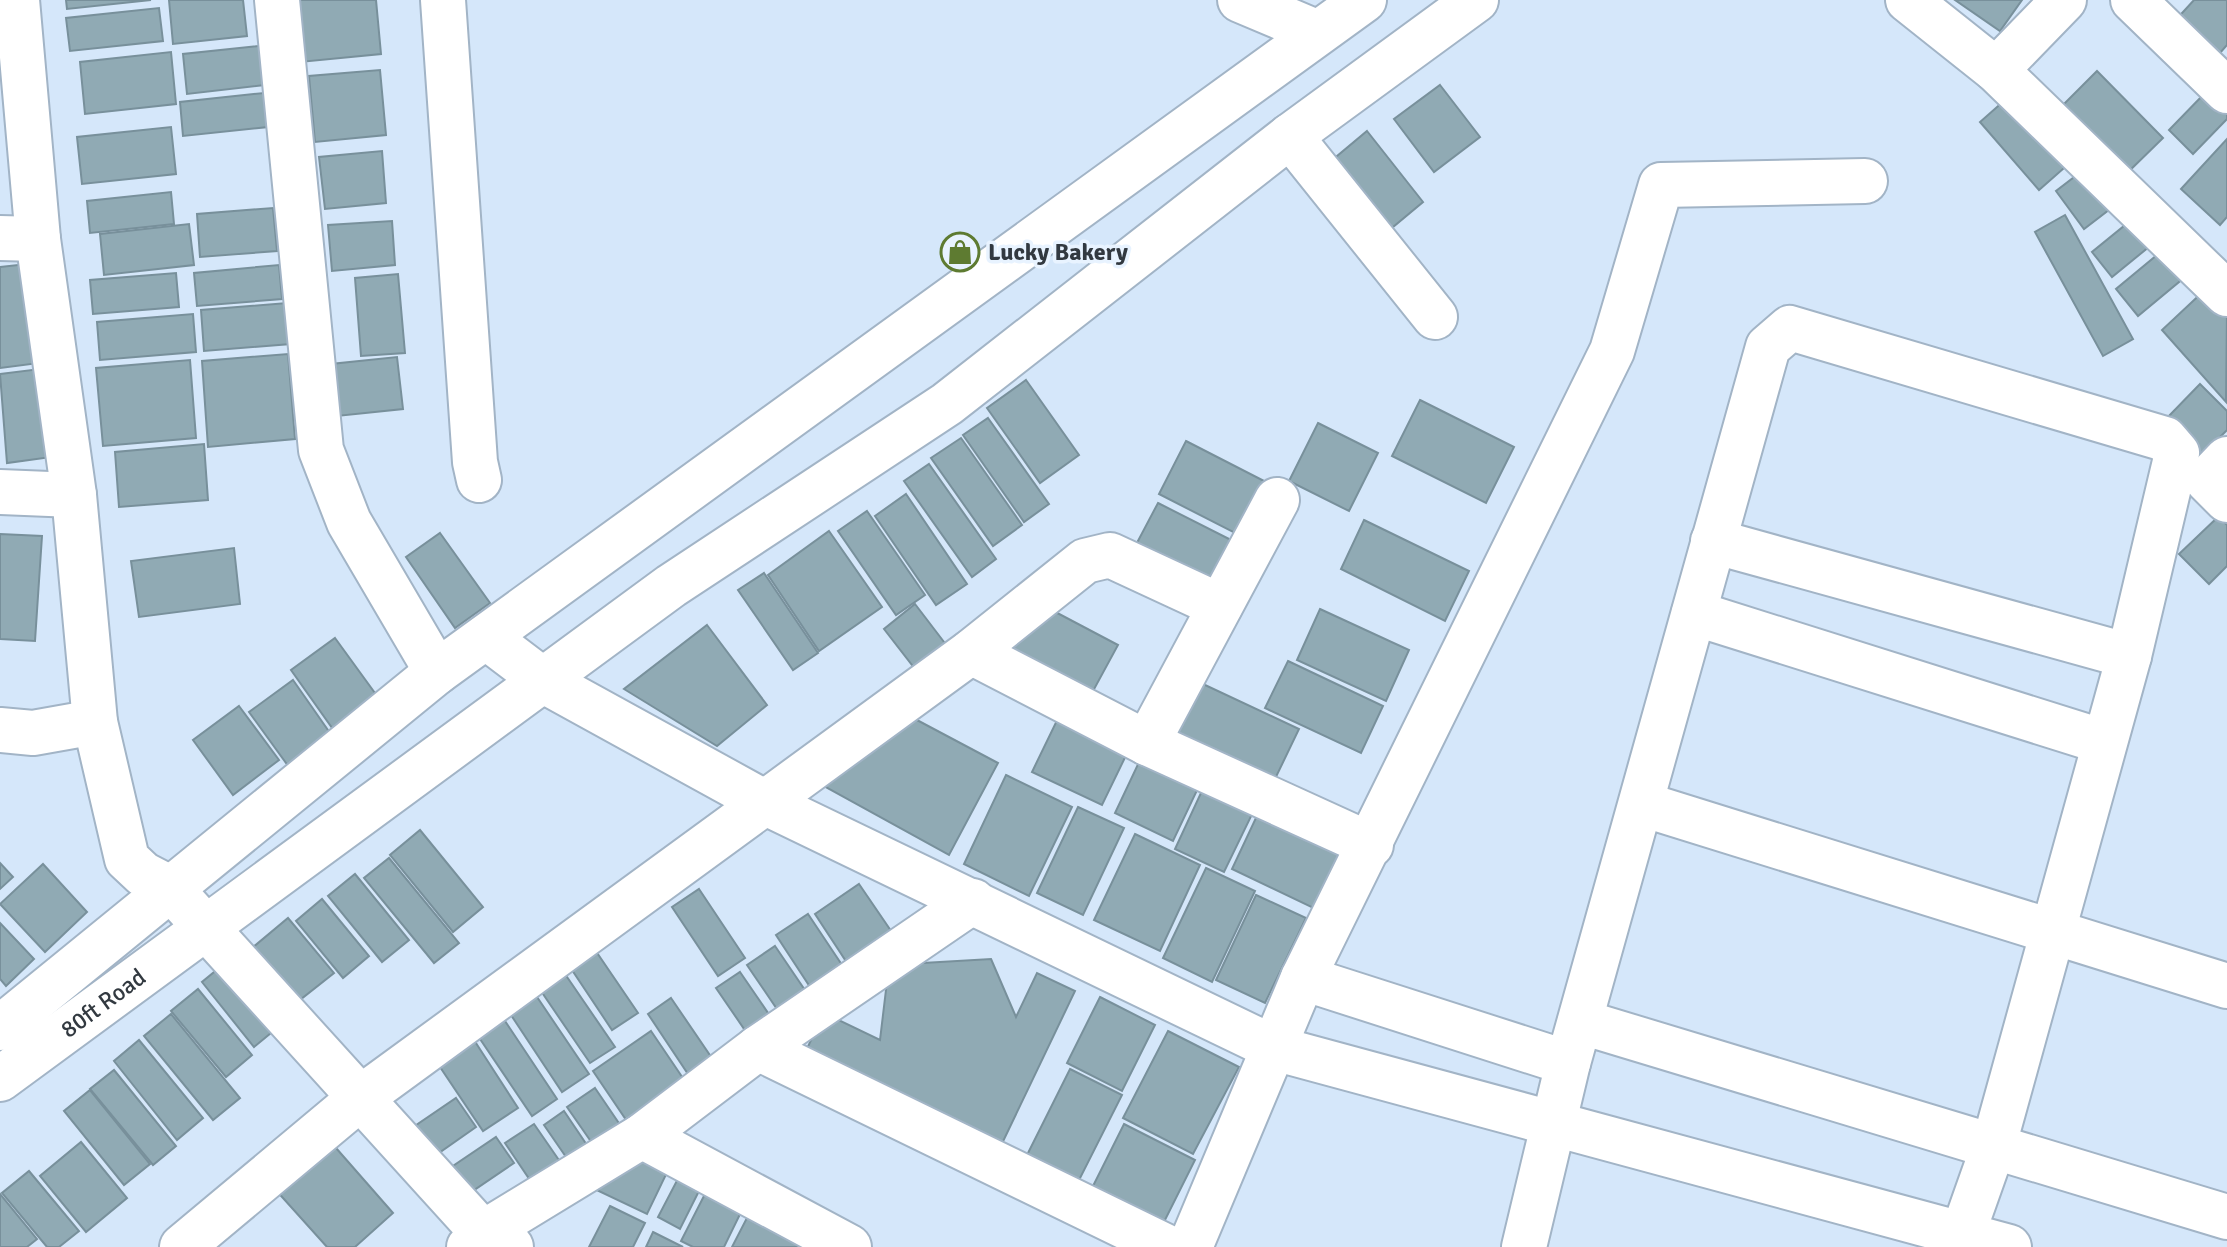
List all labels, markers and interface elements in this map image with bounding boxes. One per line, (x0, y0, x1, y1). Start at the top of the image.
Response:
shop icon: Lucky Bakery (939, 231, 981, 273)
place label: Lucky Bakery (988, 237, 1128, 267)
street label: 80ft Road (55, 962, 152, 1044)

